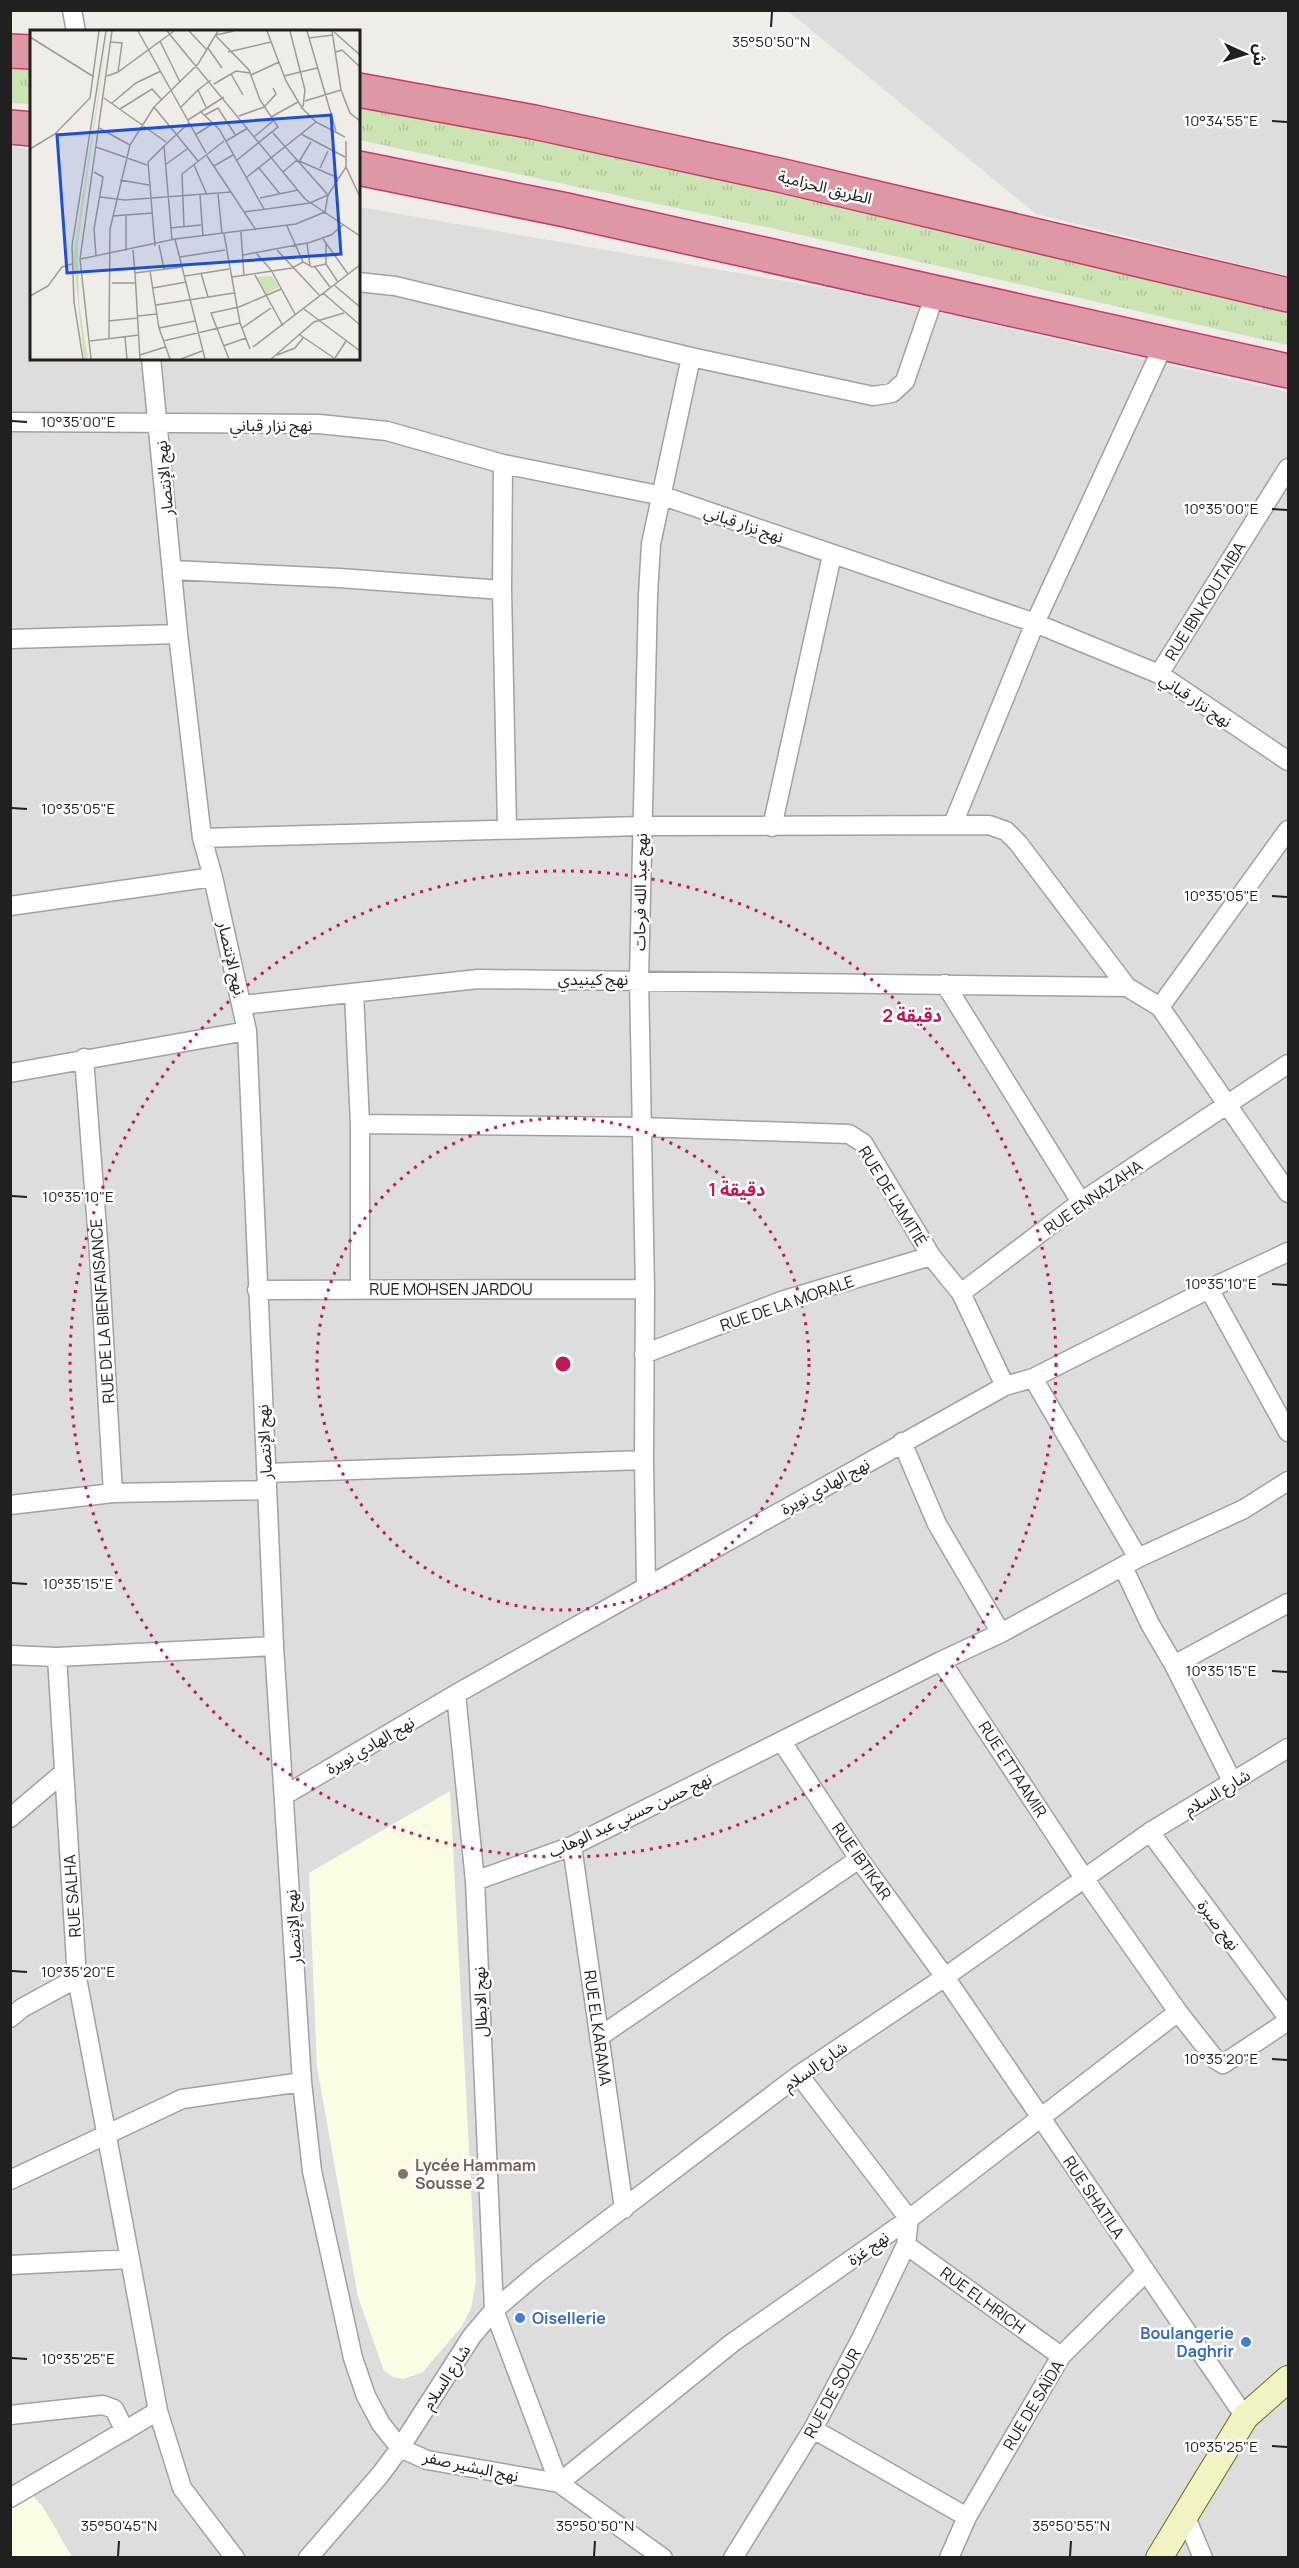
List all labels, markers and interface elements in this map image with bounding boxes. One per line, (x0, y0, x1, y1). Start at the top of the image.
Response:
north arrow (1215, 24, 1275, 84)
inset map (30, 30, 360, 360)
text: 35°50'50"N (732, 31, 810, 52)
text: ش (1248, 43, 1272, 67)
text: 10°34'55"E (1184, 110, 1258, 131)
street label: الطريق الحزامية (776, 165, 874, 209)
text: 10°35'00"E (41, 411, 115, 432)
street label: نهج نزار قباني (230, 414, 312, 438)
street label: نهج الإنتصار (150, 439, 180, 517)
text: 10°35'00"E (1184, 498, 1258, 519)
street label: نهج نزار قباني (701, 500, 787, 550)
street label: RUE IBN KOUTAIBA (1160, 537, 1250, 665)
street label: نهج نزار قباني (1155, 668, 1236, 734)
text: 10°35'05"E (41, 798, 115, 819)
street label: نهج عبد الله فرحات (628, 833, 654, 951)
text: 10°35'05"E (1184, 885, 1258, 906)
street label: نهج الإنتصار (211, 918, 251, 998)
street label: نهج كينيدي (558, 968, 628, 992)
text: 2 دقيقة (882, 1003, 942, 1027)
street label: RUE DE L'AMITIÉ (853, 1142, 933, 1250)
street label: RUE ENNAZAHA (1039, 1155, 1147, 1239)
text: 1 دقيقة (709, 1177, 765, 1201)
text: 10°35'10"E (42, 1186, 114, 1207)
street label: RUE DE LA BIENFAISANCE (85, 1218, 119, 1404)
street label: RUE DE LA MORALE (717, 1270, 857, 1336)
text: 10°35'10"E (1185, 1273, 1257, 1294)
street label: RUE MOHSEN JARDOU (369, 1278, 533, 1300)
centre of rings (553, 1354, 573, 1374)
street label: نهج الإنتصار (251, 1404, 279, 1481)
street label: نهج الهادي نويرة (777, 1452, 874, 1521)
text: 10°35'15"E (43, 1573, 113, 1594)
text: 10°35'15"E (1186, 1660, 1256, 1681)
street label: نهج الهادي نويرة (322, 1711, 419, 1781)
street label: RUE ETTAAMIR (974, 1717, 1052, 1821)
street label: شارع السلام (1180, 1764, 1255, 1822)
street label: نهج حسن حسني عبد الوهاب (545, 1767, 716, 1864)
street label: RUE IBTIKAR (827, 1818, 897, 1904)
street label: RUE SALHA (58, 1854, 86, 1938)
street label: نهج الإنتصار (279, 1889, 309, 1966)
street label: نهج صبرة (1191, 1895, 1245, 1956)
text: 10°35'20"E (41, 1961, 115, 1982)
street label: نهج الابطال (468, 1966, 494, 2038)
street label: RUE EL KARAMA (579, 1969, 617, 2087)
street label: شارع السلام (779, 2036, 852, 2098)
text: 10°35'20"E (1184, 2048, 1258, 2069)
street label: RUE SHATILA (1058, 2151, 1130, 2243)
place label: Lycée Hammam Sousse 2 (415, 2154, 536, 2194)
marker: Lycée Hammam Sousse 2 (396, 2167, 410, 2181)
street label: نهج غزة (843, 2226, 894, 2272)
street label: RUE EL HRICH (936, 2262, 1030, 2338)
place label: Oisellerie (532, 2307, 606, 2329)
marker: Oisellerie (513, 2311, 527, 2325)
place label: Boulangerie Daghrir (1140, 2322, 1234, 2362)
marker: Boulangerie Daghrir (1239, 2335, 1253, 2349)
street label: شارع السلام (417, 2340, 477, 2415)
street label: RUE DE SOUR (798, 2344, 866, 2442)
text: 10°35'25"E (41, 2348, 115, 2369)
street label: RUE DE SAÏDA (998, 2356, 1068, 2454)
text: 10°35'25"E (1184, 2436, 1258, 2457)
street label: نهج البشير صفر (420, 2445, 521, 2489)
text: 35°50'45"N (81, 2515, 157, 2536)
text: 35°50'50"N (556, 2515, 634, 2536)
text: 35°50'55"N (1032, 2515, 1110, 2536)

